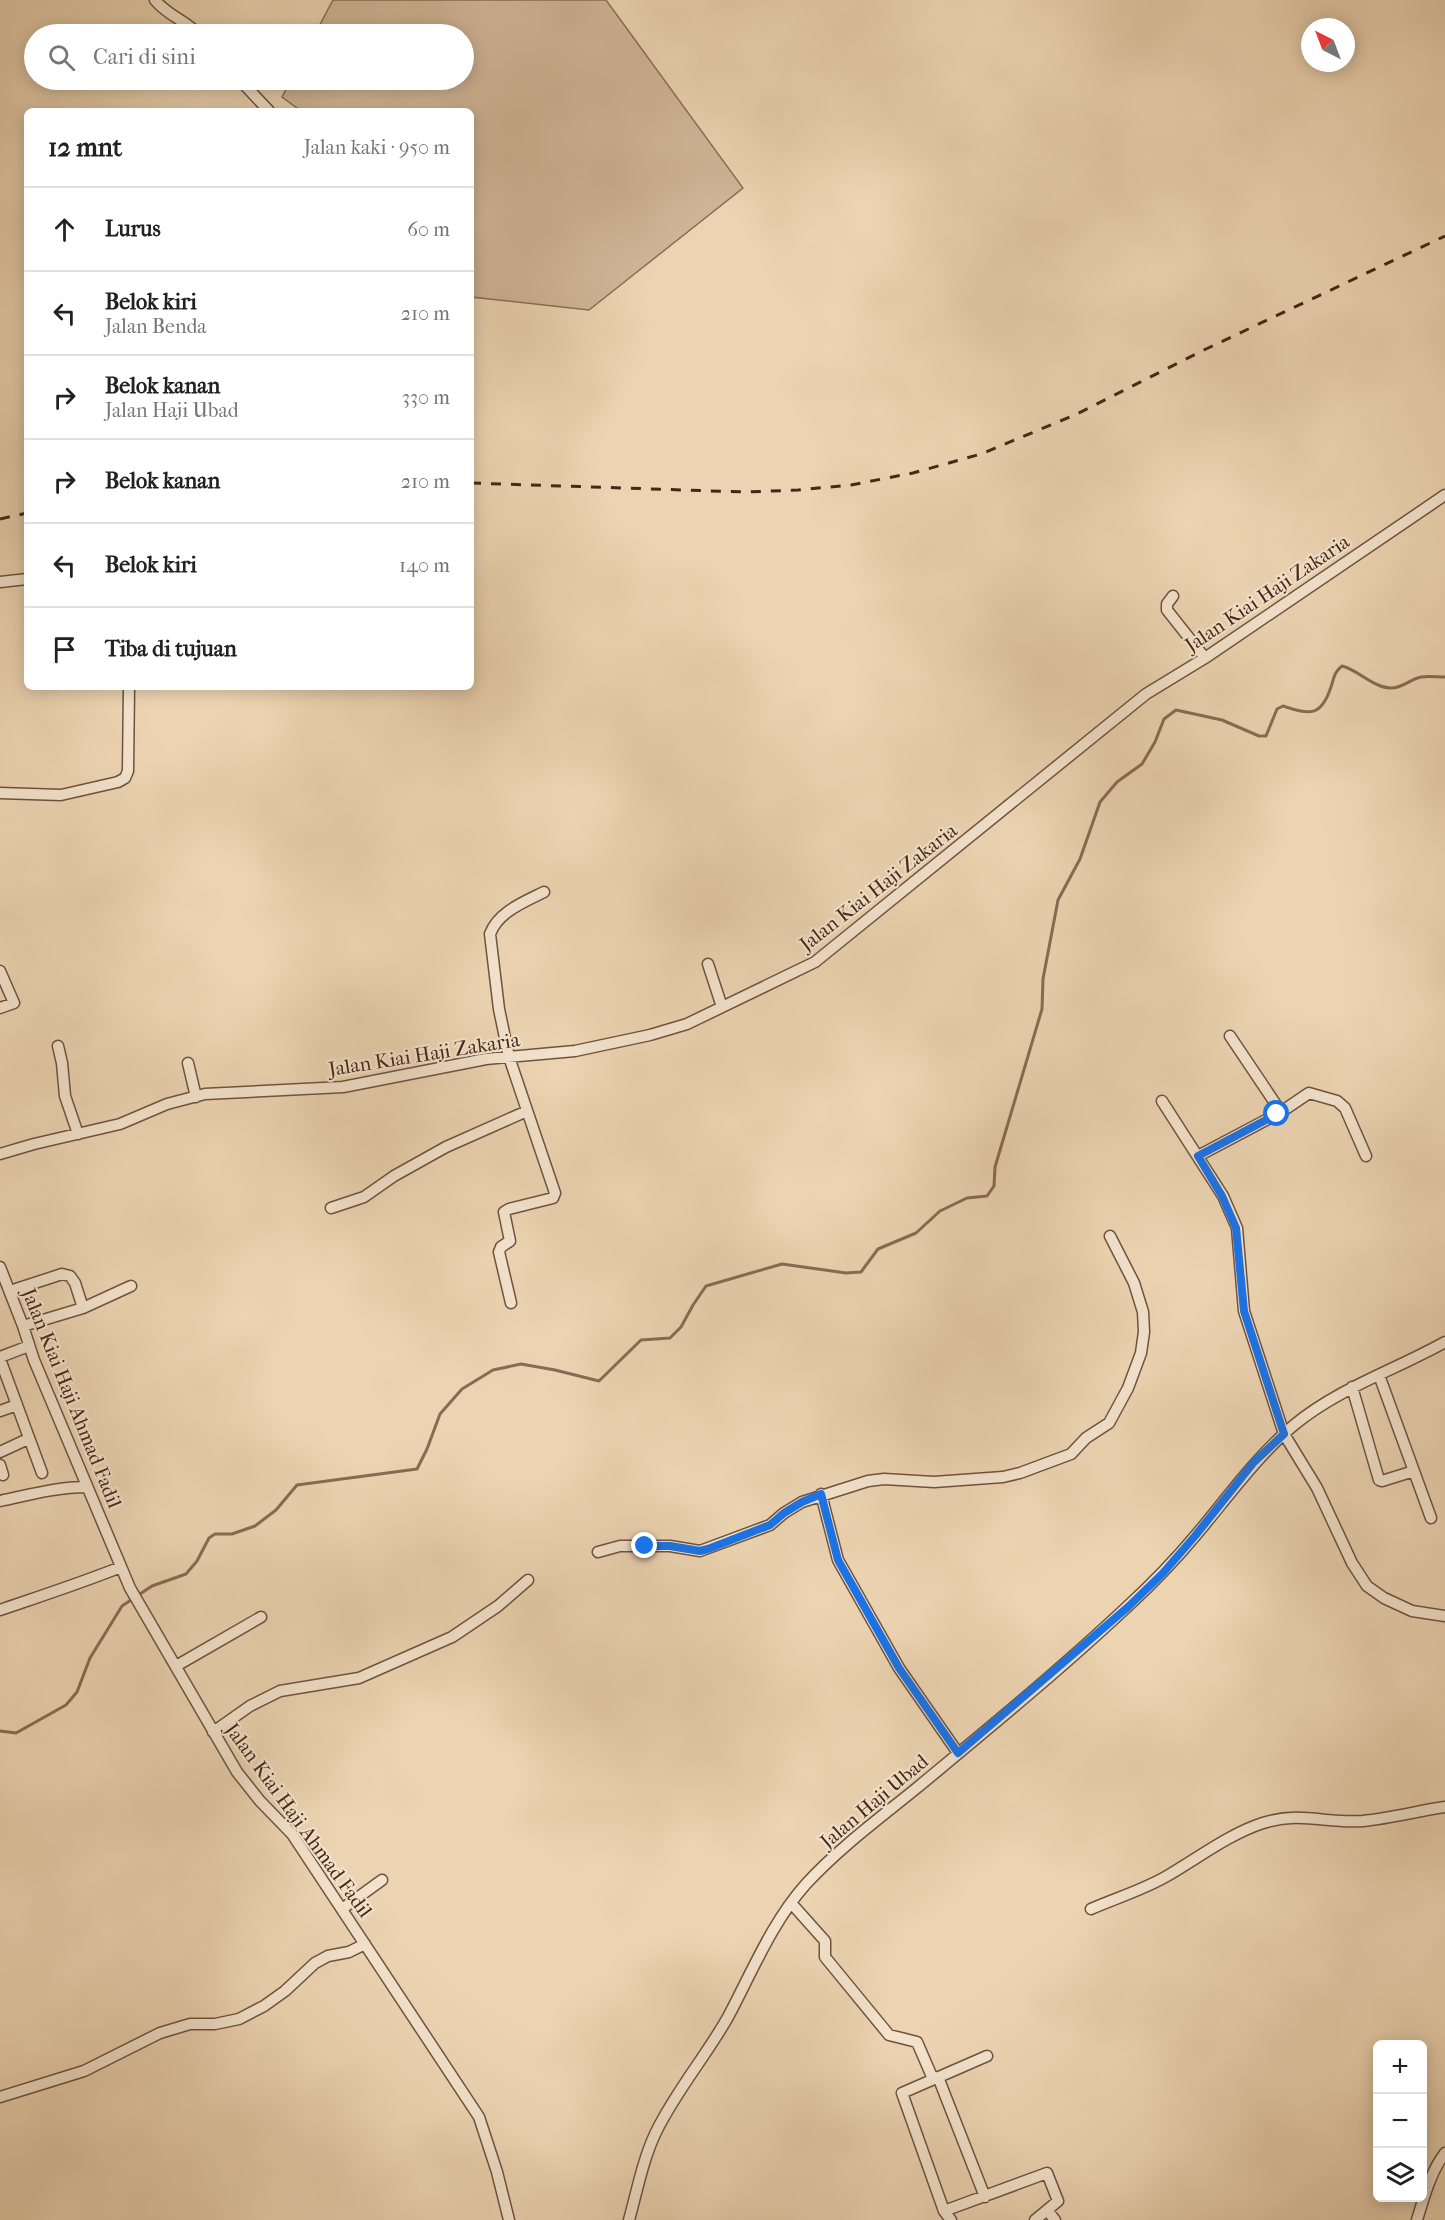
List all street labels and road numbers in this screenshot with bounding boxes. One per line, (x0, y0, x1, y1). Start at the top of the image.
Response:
street label: Jalan Kiai Haji Zakaria (1179, 529, 1354, 658)
street label: Jalan Kiai Haji Zakaria (794, 818, 962, 957)
street label: Jalan Kiai Haji Zakaria (325, 1028, 522, 1081)
street label: Jalan Kiai Haji Ahmad Fadil (16, 1283, 126, 1512)
street label: Jalan Kiai Haji Ahmad Fadil (219, 1717, 377, 1922)
street label: Jalan Haji Ubad (814, 1749, 934, 1854)

